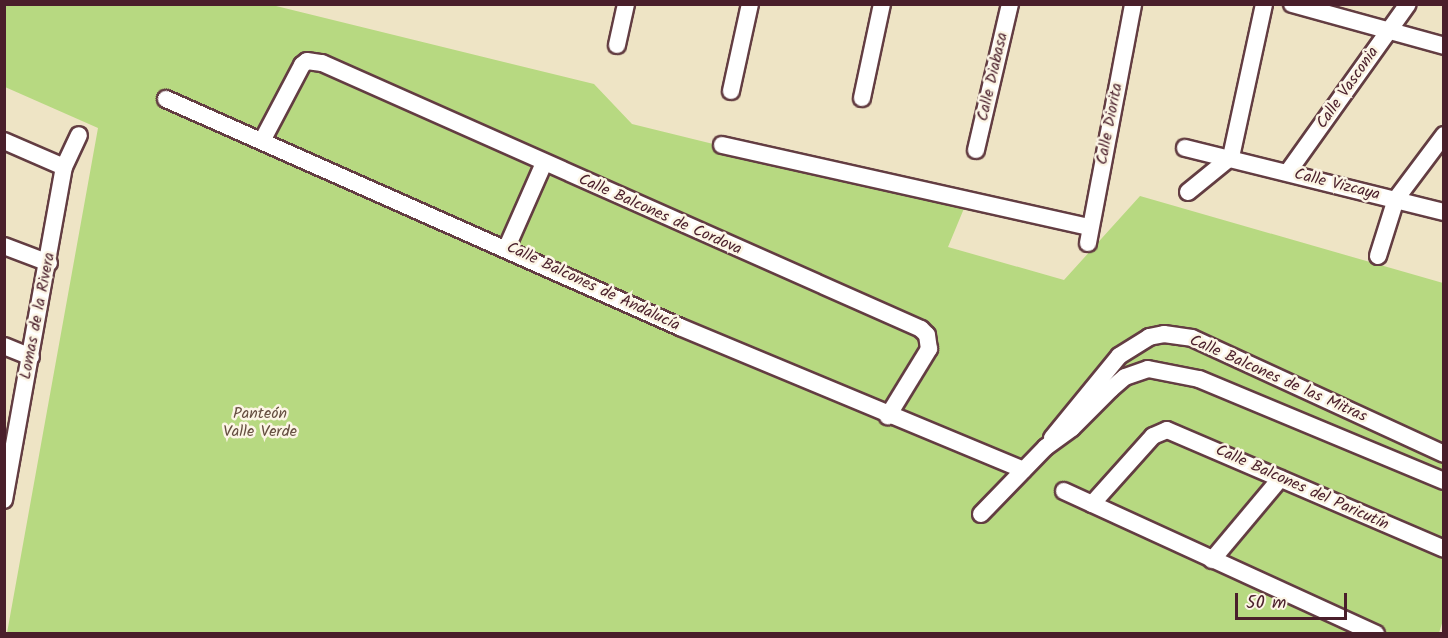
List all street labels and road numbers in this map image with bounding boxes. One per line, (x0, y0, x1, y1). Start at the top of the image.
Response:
street label: Calle Diabasa (973, 31, 1013, 123)
street label: Calle Vasconia (1313, 43, 1383, 133)
street label: Calle Diorita (1093, 82, 1127, 166)
street label: Calle Vizcaya (1292, 165, 1382, 205)
street label: Calle Balcones de Cordova (575, 170, 745, 260)
street label: Calle Balcones de Andalucía (503, 238, 683, 336)
street label: Lomas de la Rivera (16, 251, 60, 381)
street label: Calle Balcones de las Mitras (1186, 331, 1370, 427)
street label: Calle Balcones del Paricutín (1212, 441, 1392, 535)

